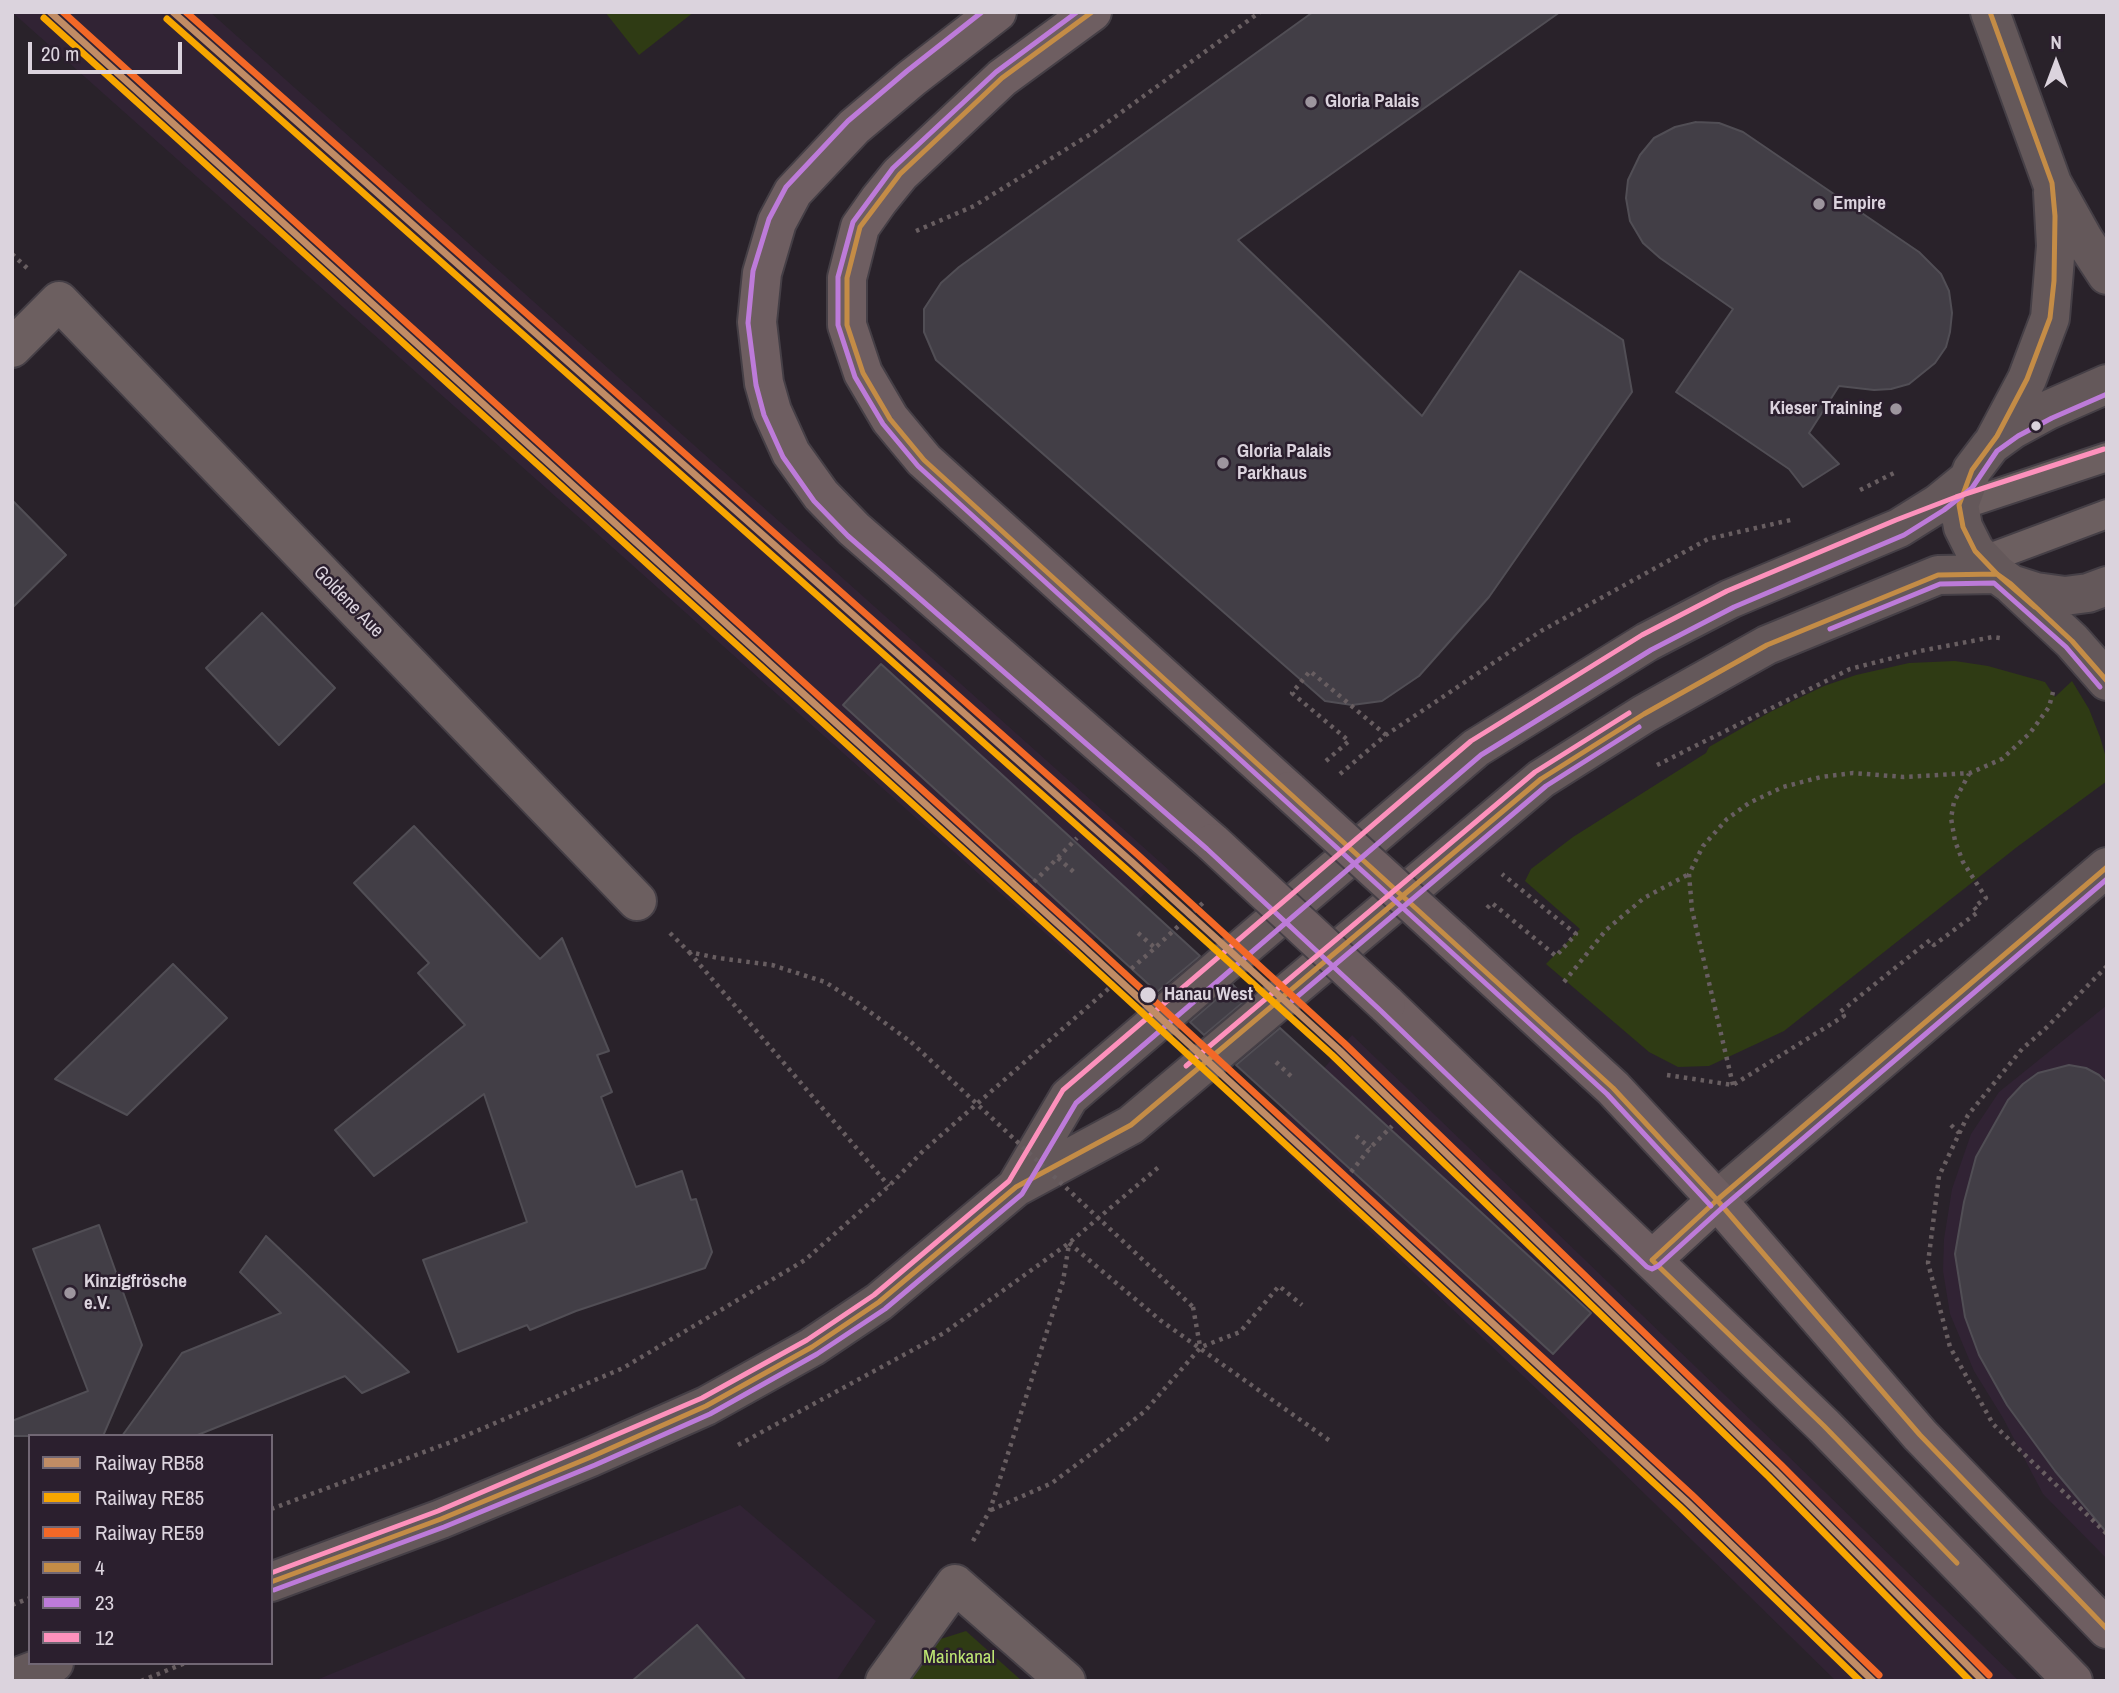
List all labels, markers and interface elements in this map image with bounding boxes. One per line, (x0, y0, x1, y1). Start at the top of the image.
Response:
scale bar (32, 28, 186, 72)
north arrow (2021, 28, 2091, 98)
text: N (2050, 29, 2062, 55)
text: 20 m (41, 39, 79, 68)
place label: Gloria Palais (1325, 91, 1419, 113)
marker: Gloria Palais (1303, 94, 1319, 110)
place label: Empire (1833, 193, 1886, 215)
marker: Empire (1811, 196, 1827, 212)
place label: Kieser Training (1769, 398, 1882, 420)
marker: Kieser Training (1888, 401, 1904, 417)
unlabelled marker (2029, 419, 2043, 433)
place label: Gloria Palais Parkhaus (1237, 441, 1331, 485)
marker: Gloria Palais Parkhaus (1215, 455, 1231, 471)
street label: Goldene Aue (308, 561, 388, 643)
place label: Hanau West (1164, 984, 1253, 1006)
marker: Hanau West (1138, 985, 1158, 1005)
place label: Kinzigfrösche e.V. (84, 1271, 187, 1315)
marker: Kinzigfrösche e.V. (62, 1285, 78, 1301)
legend (28, 1434, 273, 1665)
text: Railway RB58 (95, 1448, 204, 1477)
text: Railway RE85 (95, 1483, 204, 1512)
text: Railway RE59 (95, 1518, 204, 1547)
text: 4 (95, 1553, 105, 1582)
text: 23 (95, 1588, 114, 1617)
text: 12 (95, 1623, 114, 1652)
park label: Mainkanal (923, 1647, 995, 1669)

